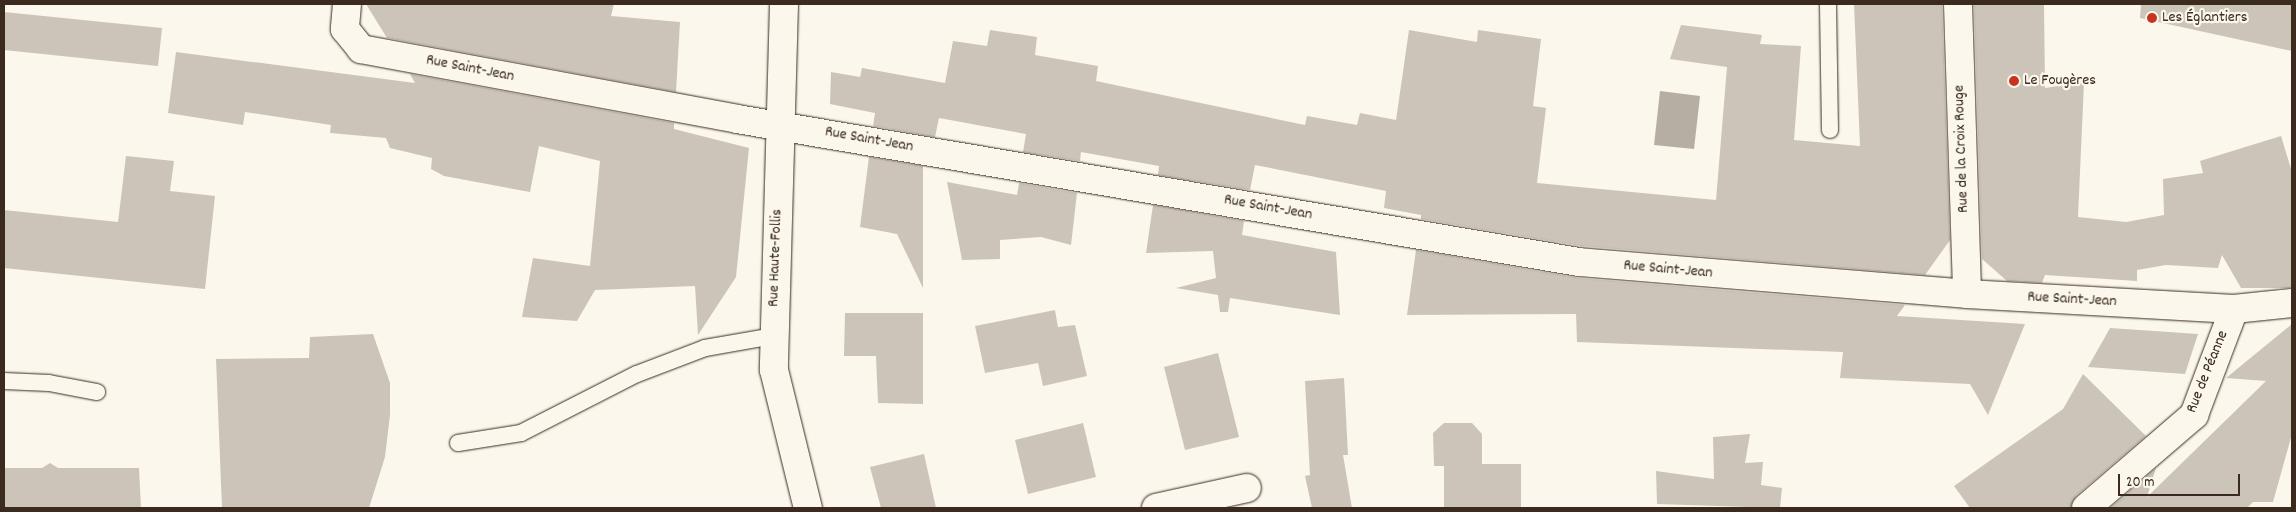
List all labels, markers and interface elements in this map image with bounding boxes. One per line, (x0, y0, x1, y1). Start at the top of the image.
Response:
place label: Les Églantiers (2162, 8, 2248, 28)
marker: Les Églantiers (2146, 12, 2158, 24)
street label: Rue Saint-Jean (424, 51, 516, 87)
place label: Le Fougères (2024, 71, 2096, 91)
marker: Le Fougères (2008, 75, 2020, 87)
street label: Rue de la Croix Rouge (1950, 85, 1974, 213)
street label: Rue Saint-Jean (823, 123, 915, 157)
street label: Rue Saint-Jean (1222, 191, 1314, 225)
street label: Rue Haute-Follis (765, 209, 787, 307)
street label: Rue Saint-Jean (1623, 257, 1713, 283)
street label: Rue Saint-Jean (2027, 288, 2117, 312)
street label: Rue de Péanne (2183, 328, 2233, 416)
scale bar (2121, 464, 2244, 496)
text: 20 m (2126, 472, 2154, 494)

